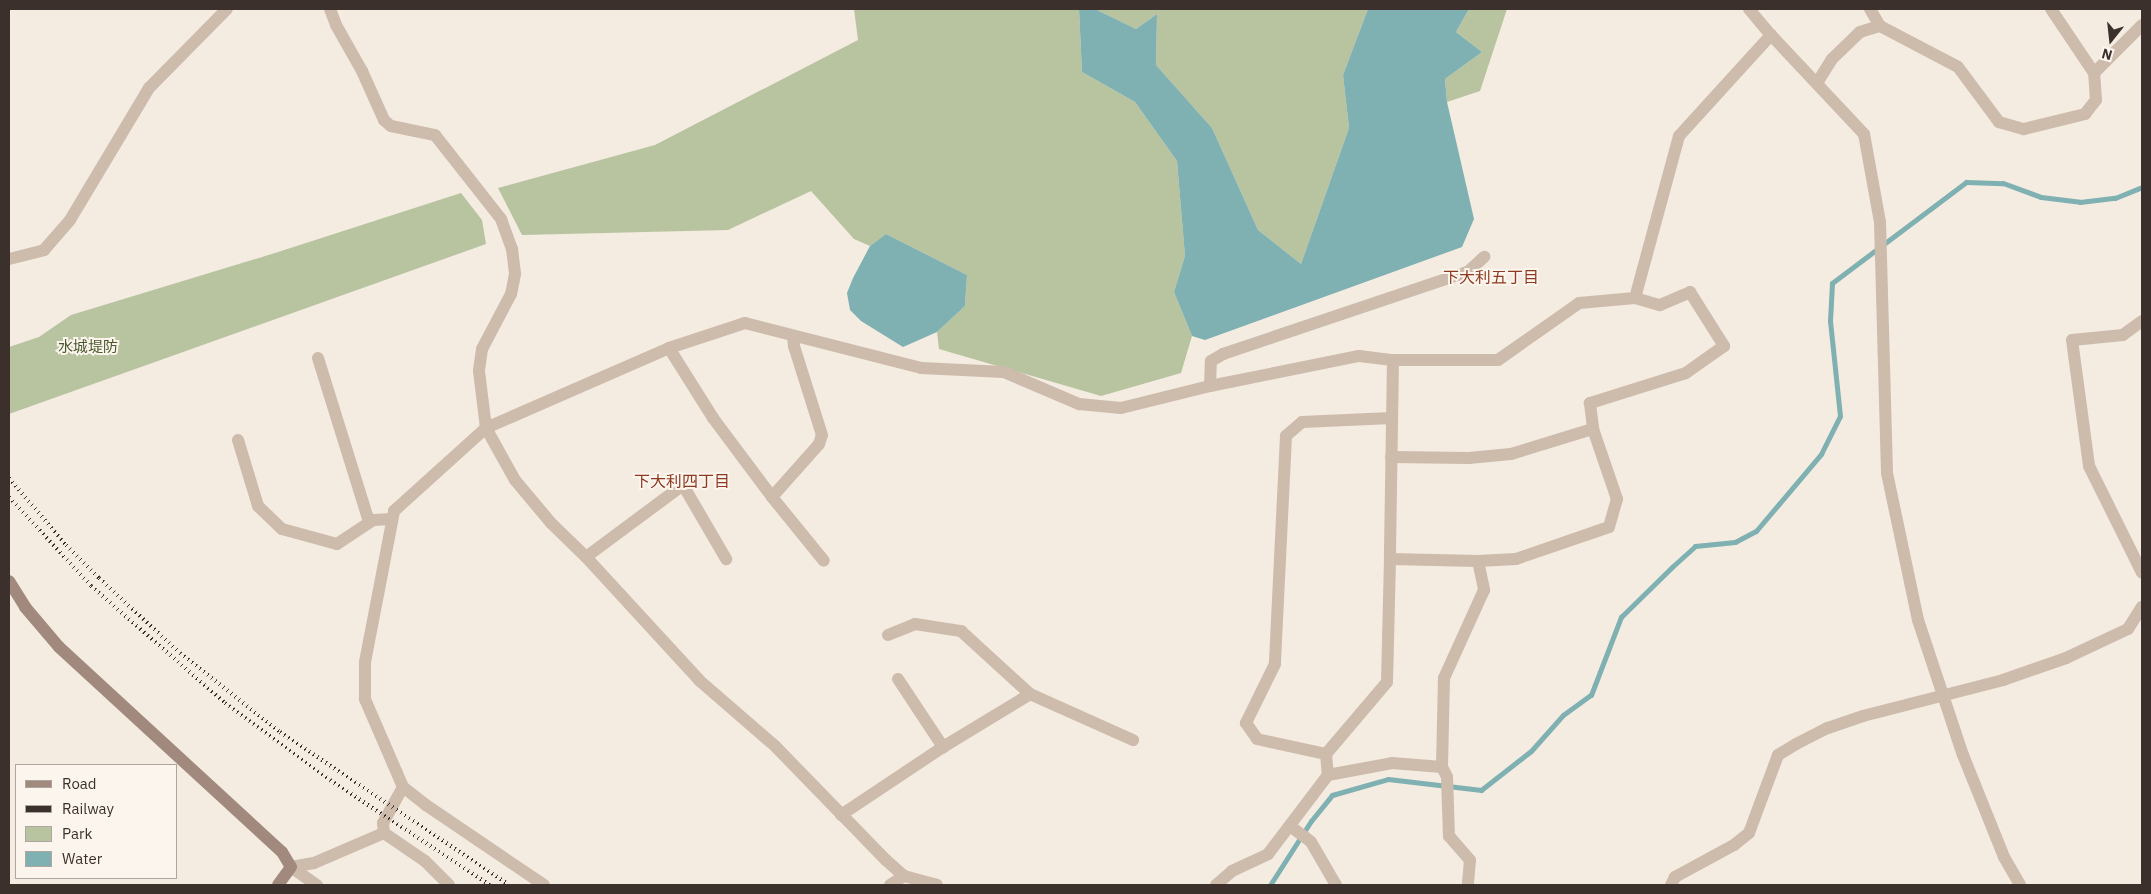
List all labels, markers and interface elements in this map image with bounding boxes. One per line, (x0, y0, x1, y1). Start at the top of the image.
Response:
north arrow (2086, 15, 2136, 65)
text: N (2100, 44, 2114, 64)
district label: 下大利五丁目 (1443, 267, 1539, 287)
park label: 水城堤防 (58, 338, 118, 356)
district label: 下大利四丁目 (634, 471, 730, 491)
legend (15, 764, 178, 879)
text: Road (62, 774, 97, 793)
text: Railway (62, 799, 114, 818)
text: Park (62, 824, 92, 843)
text: Water (62, 849, 102, 868)

